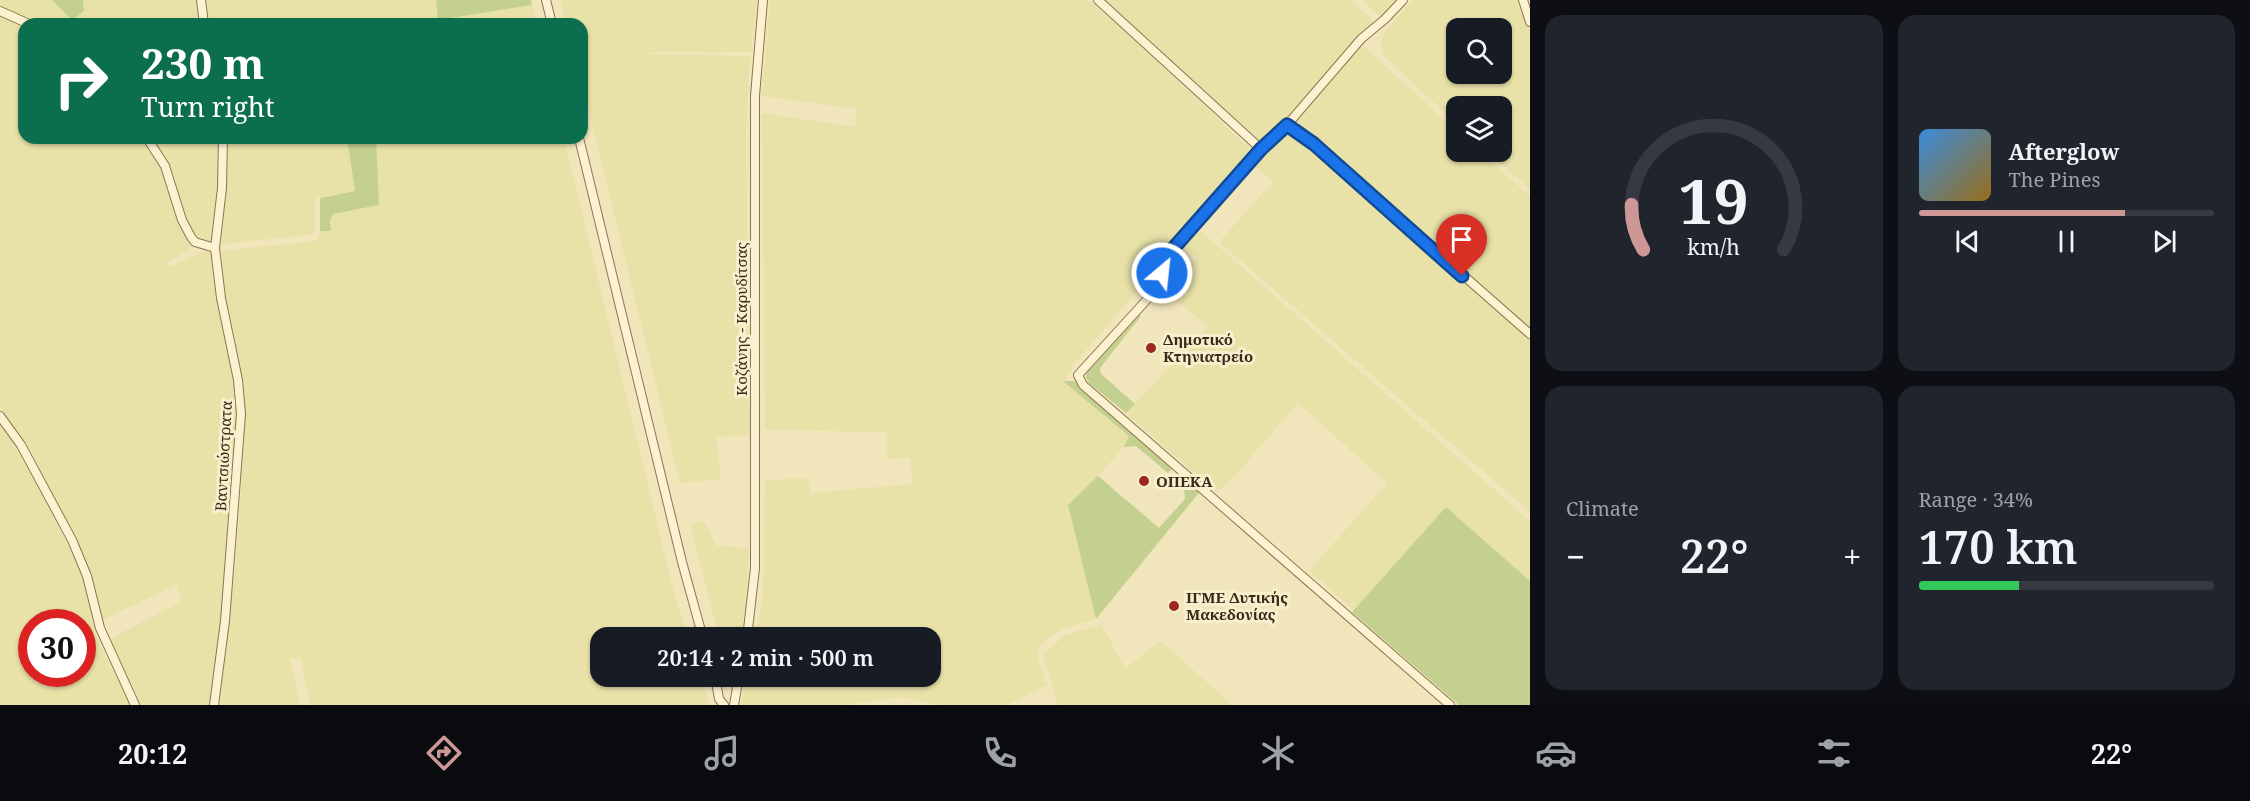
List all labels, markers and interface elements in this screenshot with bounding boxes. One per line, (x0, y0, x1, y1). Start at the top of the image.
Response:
map controls (1446, 18, 1512, 162)
button: search (1446, 18, 1512, 84)
text: 230 m (141, 34, 265, 91)
icon: right (42, 42, 120, 120)
text: Turn right (141, 88, 274, 125)
button: layers (1446, 96, 1512, 162)
text: Afterglow (2009, 136, 2119, 166)
text: 19 (1678, 157, 1749, 242)
text: The Pines (2009, 166, 2100, 193)
pin (1436, 214, 1487, 276)
icon: arrive (1445, 223, 1478, 256)
icon: previous (1951, 225, 1984, 258)
icon: pause (2050, 225, 2083, 258)
icon: next (2148, 225, 2181, 258)
text: km/h (1687, 233, 1740, 262)
position arrow (1130, 241, 1194, 305)
street label: Κοζάνης - Καρυδίτσας (731, 242, 751, 396)
place label: Δημοτικό Κτηνιατρείο (1163, 329, 1253, 366)
marker: Δημοτικό Κτηνιατρείο (1144, 341, 1158, 355)
street label: Βαντσιώστρατα (210, 400, 236, 512)
place label: ΟΠΕΚΑ (1156, 471, 1213, 491)
marker: ΟΠΕΚΑ (1137, 474, 1151, 488)
text: Range · 34% (1919, 486, 2033, 513)
text: Climate (1566, 495, 1639, 522)
text: 170 km (1919, 516, 2078, 577)
text: 22° (1680, 525, 1748, 586)
text: − (1566, 534, 1585, 579)
text: + (1843, 534, 1861, 579)
place label: ΙΓΜΕ Δυτικής Μακεδονίας (1186, 587, 1288, 624)
marker: ΙΓΜΕ Δυτικής Μακεδονίας (1167, 599, 1181, 613)
speed limit sign: 30 (18, 609, 96, 687)
text: 20:14 · 2 min · 500 m (657, 642, 874, 672)
icon: directions (423, 732, 465, 774)
icon: music (701, 732, 743, 774)
icon: phone (979, 732, 1021, 774)
icon: climate (1257, 732, 1299, 774)
icon: car (1535, 732, 1577, 774)
icon: filters (1813, 732, 1855, 774)
text: 20:12 (118, 735, 187, 772)
text: 22° (2091, 735, 2132, 772)

